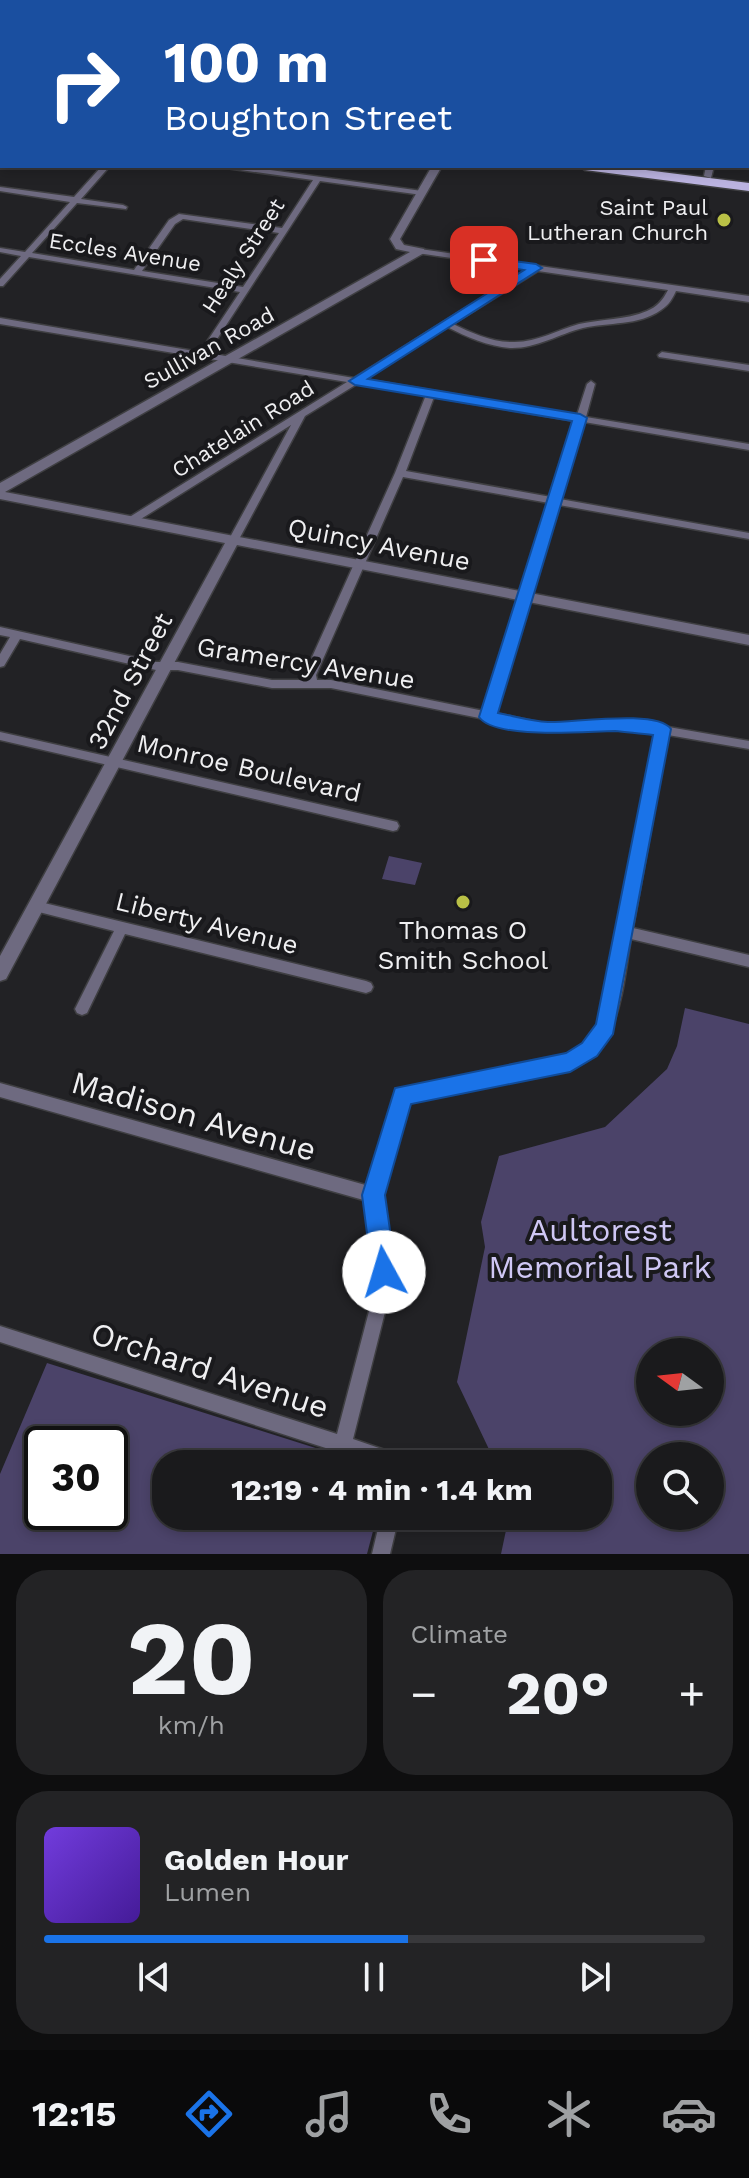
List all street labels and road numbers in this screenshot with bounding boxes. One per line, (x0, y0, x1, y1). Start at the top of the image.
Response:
street label: Healy Street (197, 194, 289, 318)
street label: Eccles Avenue (47, 228, 203, 276)
street label: Sullivan Road (139, 302, 279, 394)
street label: Chatelain Road (167, 375, 319, 483)
street label: Quincy Avenue (285, 512, 473, 576)
street label: 32nd Street (82, 608, 178, 754)
street label: Gramercy Avenue (195, 631, 417, 695)
street label: Monroe Boulevard (134, 728, 364, 808)
street label: Liberty Avenue (113, 886, 301, 960)
street label: Madison Avenue (67, 1063, 321, 1169)
street label: Orchard Avenue (86, 1314, 334, 1426)

